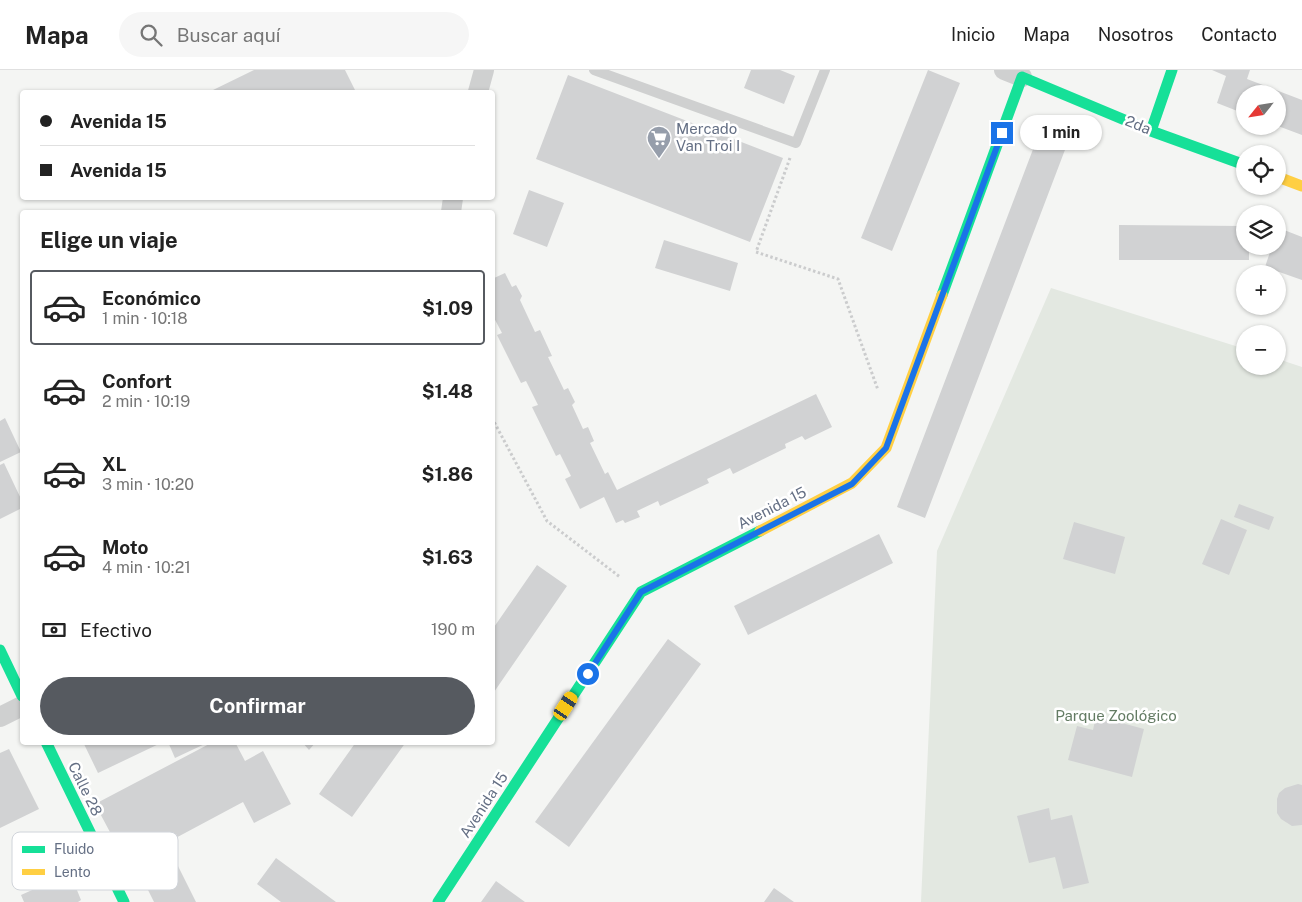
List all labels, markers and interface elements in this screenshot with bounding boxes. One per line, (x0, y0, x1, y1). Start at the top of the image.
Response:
search box (119, 12, 469, 57)
text: Mapa (25, 21, 89, 49)
icon: search (137, 21, 165, 49)
text: Buscar aquí (177, 24, 280, 46)
text: Inicio (951, 24, 995, 45)
text: Mapa (1023, 24, 1070, 45)
text: Nosotros (1098, 24, 1173, 45)
text: Contacto (1201, 24, 1277, 45)
north arrow (1236, 85, 1286, 135)
map controls (1236, 85, 1286, 375)
text: Avenida 15 (70, 110, 167, 132)
street label: 2da (1123, 112, 1154, 137)
callout: 1 min (1020, 116, 1102, 150)
place label: Mercado Van Troi I (676, 120, 740, 154)
route end (991, 122, 1013, 144)
text: 1 min (1042, 123, 1080, 142)
supermarket icon: Mercado Van Troi I (646, 125, 672, 159)
button: locate (1236, 145, 1286, 195)
text: Avenida 15 (70, 159, 167, 181)
button: layers (1236, 205, 1286, 255)
text: Elige un viaje (40, 227, 178, 253)
button: + (1236, 265, 1286, 315)
icon: car (42, 285, 87, 330)
text: Económico (102, 287, 201, 309)
text: $1.09 (422, 297, 473, 319)
text: 1 min · 10:18 (102, 309, 188, 328)
button: − (1236, 325, 1286, 375)
icon: car (42, 368, 87, 413)
text: Confort (102, 370, 172, 392)
text: $1.48 (422, 380, 473, 402)
text: 2 min · 10:19 (102, 392, 190, 411)
icon: car (42, 451, 87, 496)
text: XL (102, 453, 127, 475)
text: $1.86 (422, 463, 473, 485)
text: 3 min · 10:20 (102, 475, 194, 494)
street label: Avenida 15 (735, 483, 809, 532)
icon: car (42, 534, 87, 579)
text: Moto (102, 536, 148, 558)
text: $1.63 (422, 546, 473, 568)
text: 4 min · 10:21 (102, 558, 191, 577)
icon: cash (40, 616, 68, 644)
text: Efectivo (80, 619, 152, 641)
text: 190 m (431, 620, 475, 639)
route start (577, 663, 599, 685)
button: Confirmar (40, 677, 475, 735)
car (551, 689, 580, 723)
park label: Parque Zoológico (1055, 707, 1177, 724)
street label: Calle 28 (65, 759, 106, 818)
street label: Avenida 15 (456, 769, 511, 841)
legend (12, 832, 178, 890)
text: Fluido (54, 841, 94, 857)
text: Lento (54, 864, 91, 880)

